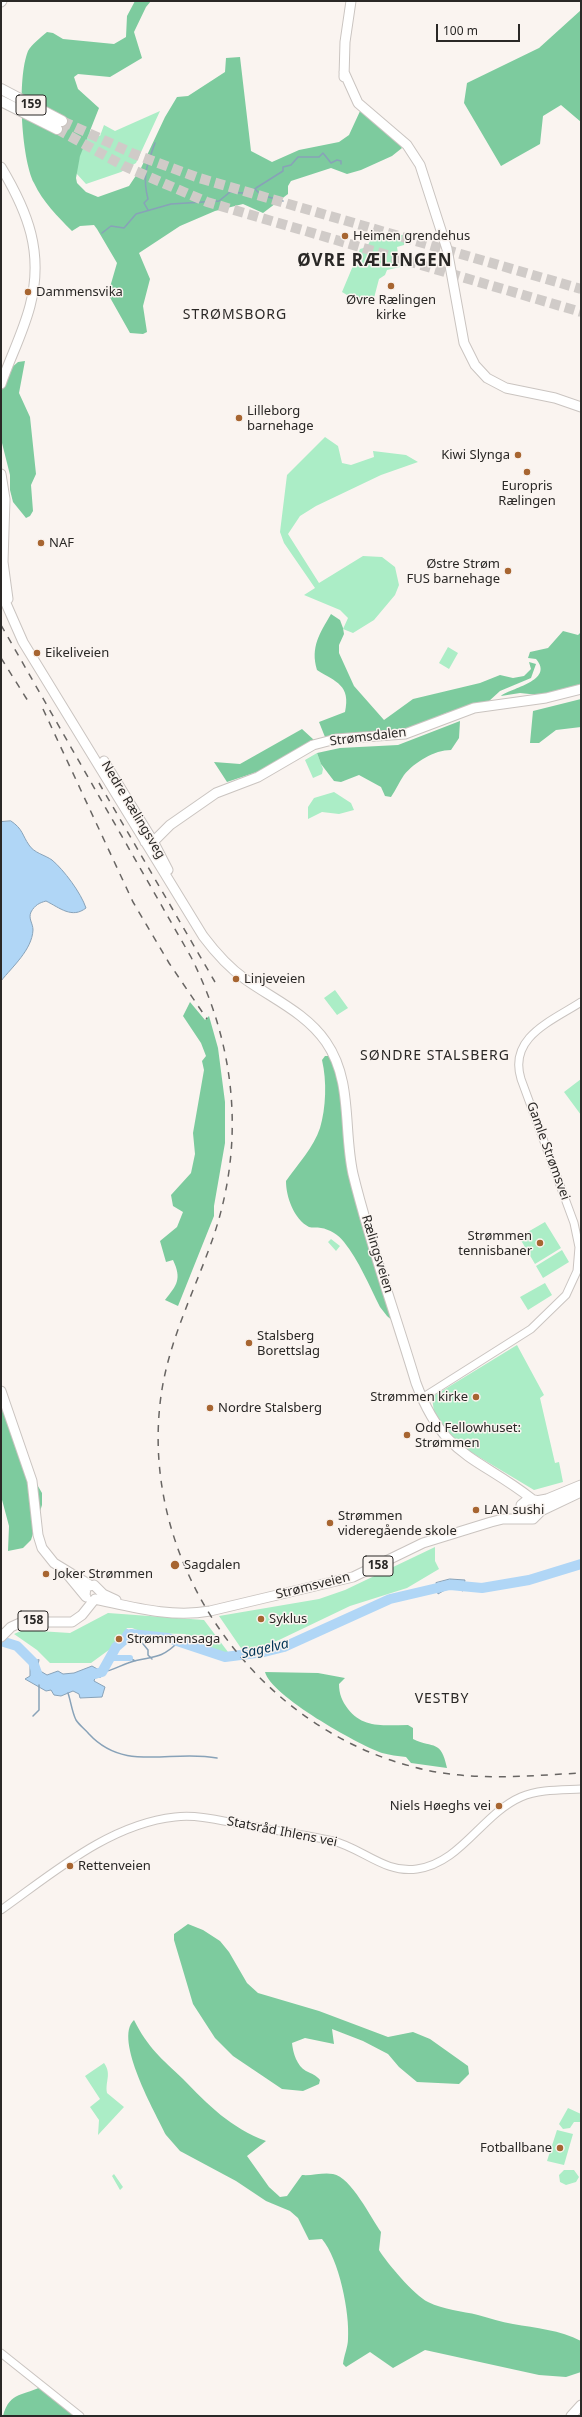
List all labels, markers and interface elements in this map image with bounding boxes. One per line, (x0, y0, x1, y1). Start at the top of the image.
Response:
scale bar (438, 16, 522, 42)
text: 100 m (443, 22, 478, 39)
road number: 159 (16, 95, 46, 115)
place label: Heimen grendehus (353, 228, 470, 244)
marker: Heimen grendehus (340, 231, 350, 241)
district label: ØVRE RÆLINGEN (297, 251, 453, 271)
marker: Øvre Rælingen kirke (386, 281, 396, 291)
place label: Dammensvika (36, 284, 123, 300)
marker: Dammensvika (23, 287, 33, 297)
place label: Øvre Rælingen kirke (346, 292, 436, 323)
district label: STRØMSBORG (183, 307, 287, 323)
place label: Lilleborg barnehage (247, 403, 314, 434)
marker: Lilleborg barnehage (234, 413, 244, 423)
place label: Kiwi Slynga (441, 447, 510, 463)
marker: Kiwi Slynga (513, 450, 523, 460)
marker: Europris Rælingen (522, 467, 532, 477)
place label: Europris Rælingen (498, 478, 556, 509)
place label: NAF (49, 535, 74, 551)
marker: NAF (36, 538, 46, 548)
place label: Østre Strøm FUS barnehage (407, 556, 500, 587)
marker: Østre Strøm FUS barnehage (503, 566, 513, 576)
place label: Eikeliveien (45, 645, 109, 661)
marker: Eikeliveien (32, 648, 42, 658)
street label: Strømsdalen (329, 725, 407, 749)
street label: Nedre Rælingsveg (98, 758, 168, 862)
place label: Linjeveien (244, 971, 305, 987)
marker: Linjeveien (231, 974, 241, 984)
district label: SØNDRE STALSBERG (360, 1048, 510, 1064)
street label: Gamle Strømsvei (523, 1100, 573, 1202)
street label: Rælingsveien (358, 1213, 396, 1295)
place label: Strømmen tennisbaner (458, 1228, 532, 1259)
marker: Strømmen tennisbaner (535, 1238, 545, 1248)
place label: Stalsberg Borettslag (257, 1328, 320, 1359)
marker: Stalsberg Borettslag (244, 1338, 254, 1348)
place label: Strømmen kirke (370, 1389, 468, 1405)
marker: Strømmen kirke (471, 1392, 481, 1402)
place label: Nordre Stalsberg (218, 1400, 322, 1416)
marker: Nordre Stalsberg (205, 1403, 215, 1413)
place label: Odd Fellowhuset: Strømmen (415, 1420, 521, 1451)
marker: Odd Fellowhuset: Strømmen (402, 1430, 412, 1440)
place label: LAN sushi (484, 1502, 544, 1518)
marker: LAN sushi (471, 1505, 481, 1515)
place label: Strømmen videregående skole (338, 1508, 457, 1539)
marker: Strømmen videregående skole (325, 1518, 335, 1528)
road number: 158 (363, 1556, 393, 1576)
place label: Sagdalen (184, 1557, 240, 1573)
marker: Sagdalen (169, 1559, 181, 1571)
place label: Joker Strømmen (54, 1566, 153, 1582)
marker: Joker Strømmen (41, 1569, 51, 1579)
street label: Strømsveien (274, 1569, 352, 1603)
road number: 158 (18, 1611, 48, 1631)
place label: Syklus (269, 1611, 307, 1627)
marker: Syklus (256, 1614, 266, 1624)
place label: Strømmensaga (127, 1631, 220, 1647)
marker: Strømmensaga (114, 1634, 124, 1644)
water label: Sagelva (240, 1635, 290, 1663)
district label: VESTBY (415, 1691, 469, 1707)
place label: Niels Høeghs vei (390, 1798, 491, 1814)
marker: Niels Høeghs vei (494, 1801, 504, 1811)
street label: Statsråd Ihlens vei (226, 1814, 338, 1850)
place label: Rettenveien (78, 1858, 151, 1874)
marker: Rettenveien (65, 1861, 75, 1871)
place label: Fotballbane (480, 2140, 552, 2156)
marker: Fotballbane (555, 2143, 565, 2153)

